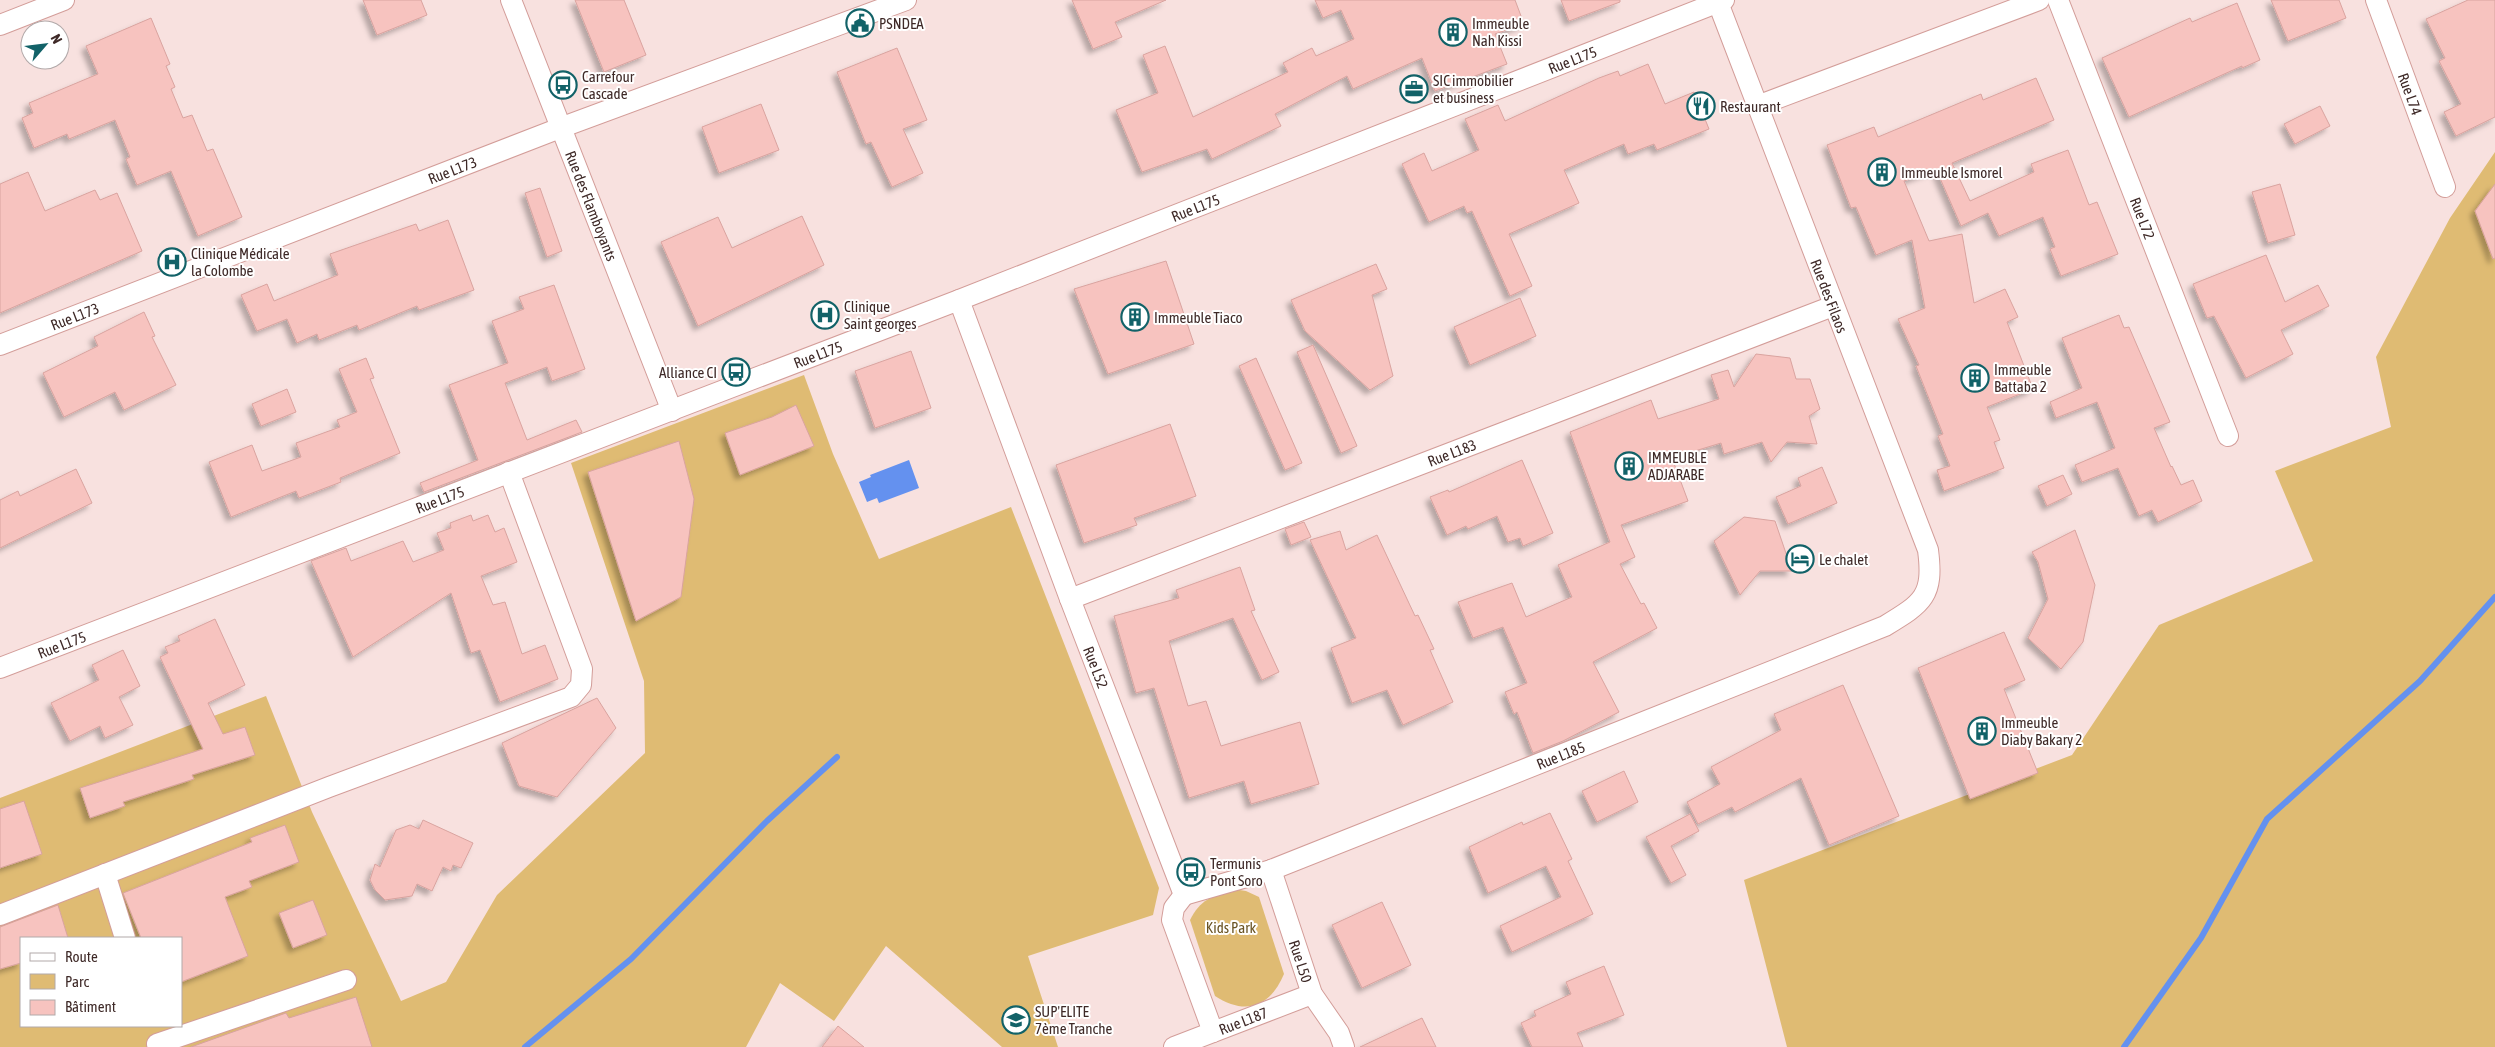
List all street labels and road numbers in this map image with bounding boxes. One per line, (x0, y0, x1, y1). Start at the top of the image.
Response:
street label: Rue L175 (1546, 42, 1599, 77)
street label: Rue L74 (2395, 70, 2426, 117)
street label: Rue des Flamboyants (562, 148, 621, 263)
street label: Rue L173 (426, 153, 479, 187)
street label: Rue L175 (1169, 190, 1222, 224)
street label: Rue L72 (2127, 195, 2159, 241)
street label: Rue des Filaos (1807, 257, 1851, 335)
street label: Rue L173 (48, 299, 101, 333)
street label: Rue L175 (791, 337, 845, 371)
street label: Rue L183 (1425, 435, 1479, 469)
street label: Rue L175 (413, 482, 466, 516)
street label: Rue L175 (35, 627, 88, 661)
street label: Rue L52 (1080, 644, 1112, 691)
street label: Rue L185 (1534, 738, 1587, 772)
street label: Rue L50 (1286, 938, 1316, 985)
street label: Rue L187 (1216, 1003, 1270, 1037)

